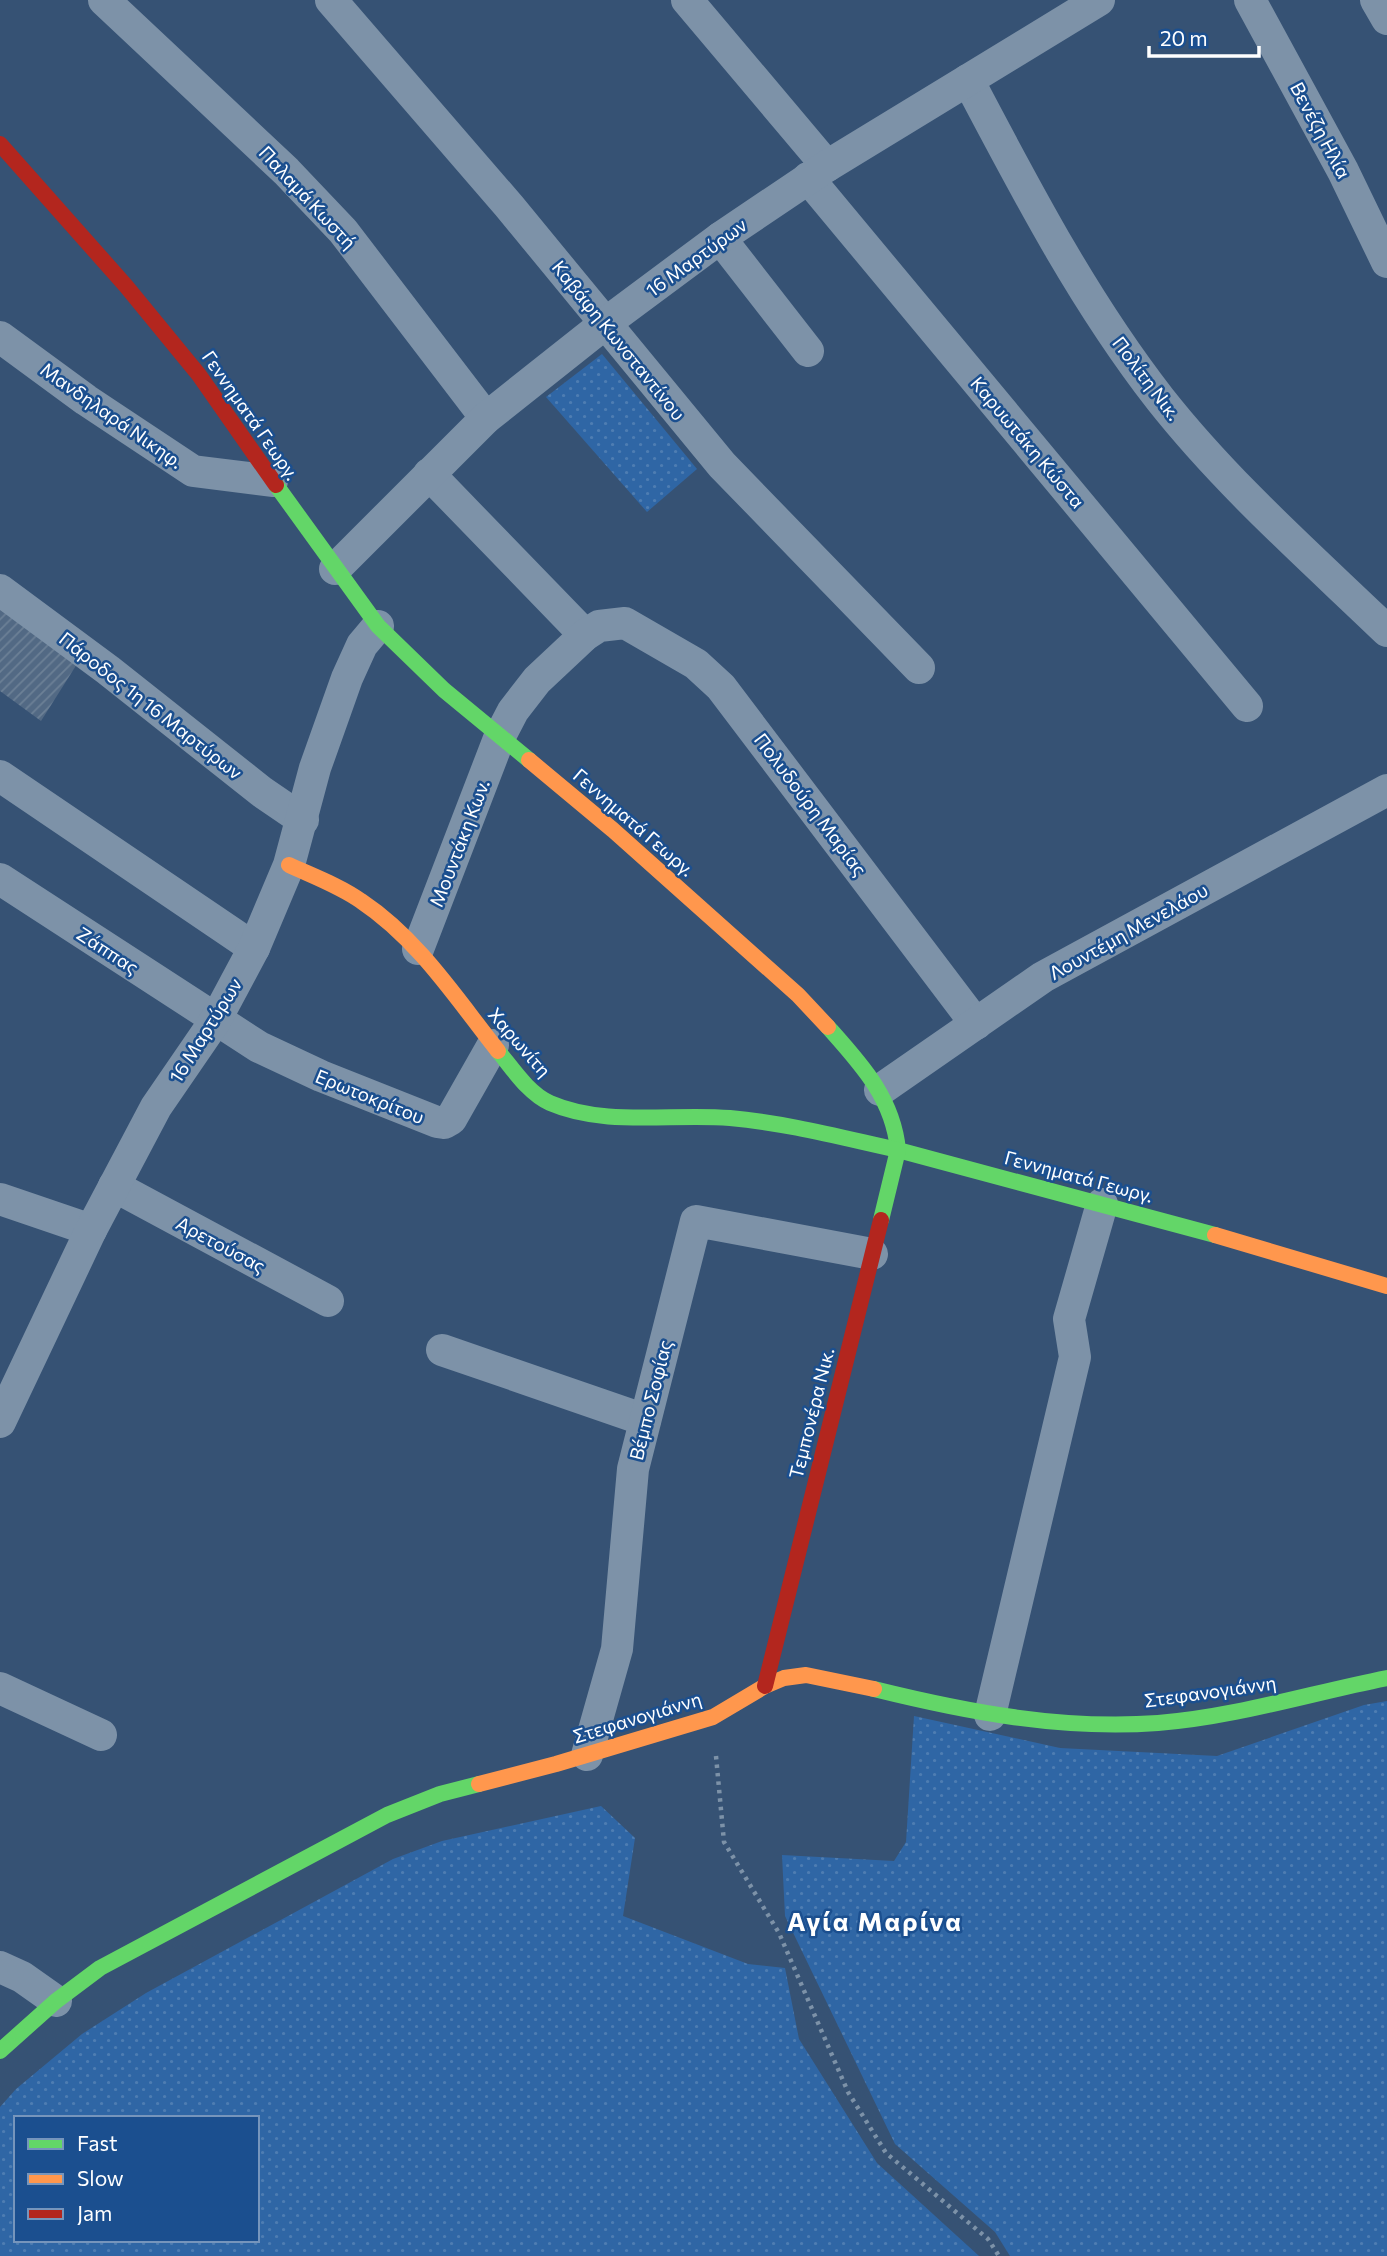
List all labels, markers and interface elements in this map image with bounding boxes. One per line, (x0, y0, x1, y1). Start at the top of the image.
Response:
scale bar (1149, 14, 1259, 58)
text: 20 m (1160, 25, 1208, 50)
street label: Βενέζη Ηλία (1286, 78, 1356, 182)
street label: Παλαμά Κωστή (255, 141, 361, 253)
street label: 16 Μαρτύρων (641, 212, 751, 301)
street label: Καβάφη Κωνσταντίνου (548, 256, 690, 424)
street label: Πολίτη Νικ. (1108, 331, 1186, 425)
street label: Γεννηματά Γεωργ. (198, 346, 304, 484)
street label: Μανδηλαρά Νικηφ. (36, 357, 188, 473)
street label: Καρυωτάκη Κώστα (966, 372, 1090, 512)
street label: Πάροδος 1η 16 Μαρτύρων (55, 626, 247, 784)
street label: Πολυδούρη Μαρίας (750, 728, 872, 880)
street label: Γεννηματά Γεωργ. (569, 763, 699, 881)
street label: Μουντάκη Κων. (424, 776, 494, 910)
street label: Λουντέμη Μενελάου (1045, 878, 1211, 984)
street label: Ζάππας (73, 922, 143, 978)
street label: 16 Μαρτύρων (164, 973, 246, 1087)
street label: Χαρωνίτη (484, 1003, 556, 1081)
street label: Ερωτοκρίτου (312, 1064, 428, 1128)
street label: Γεννηματά Γεωργ. (1002, 1145, 1156, 1207)
street label: Αρετούσας (172, 1211, 270, 1277)
street label: Βέμπο Σοφίας (624, 1337, 676, 1463)
street label: Τεμπονέρα Νικ. (784, 1345, 838, 1481)
street label: Στεφανογιάννη (1142, 1670, 1278, 1712)
street label: Στεφανογιάννη (570, 1687, 704, 1747)
district label: Αγία Μαρίνα (787, 1905, 963, 1936)
legend (14, 2116, 259, 2242)
text: Fast (77, 2130, 118, 2155)
text: Slow (77, 2165, 124, 2190)
text: Jam (77, 2200, 112, 2225)

